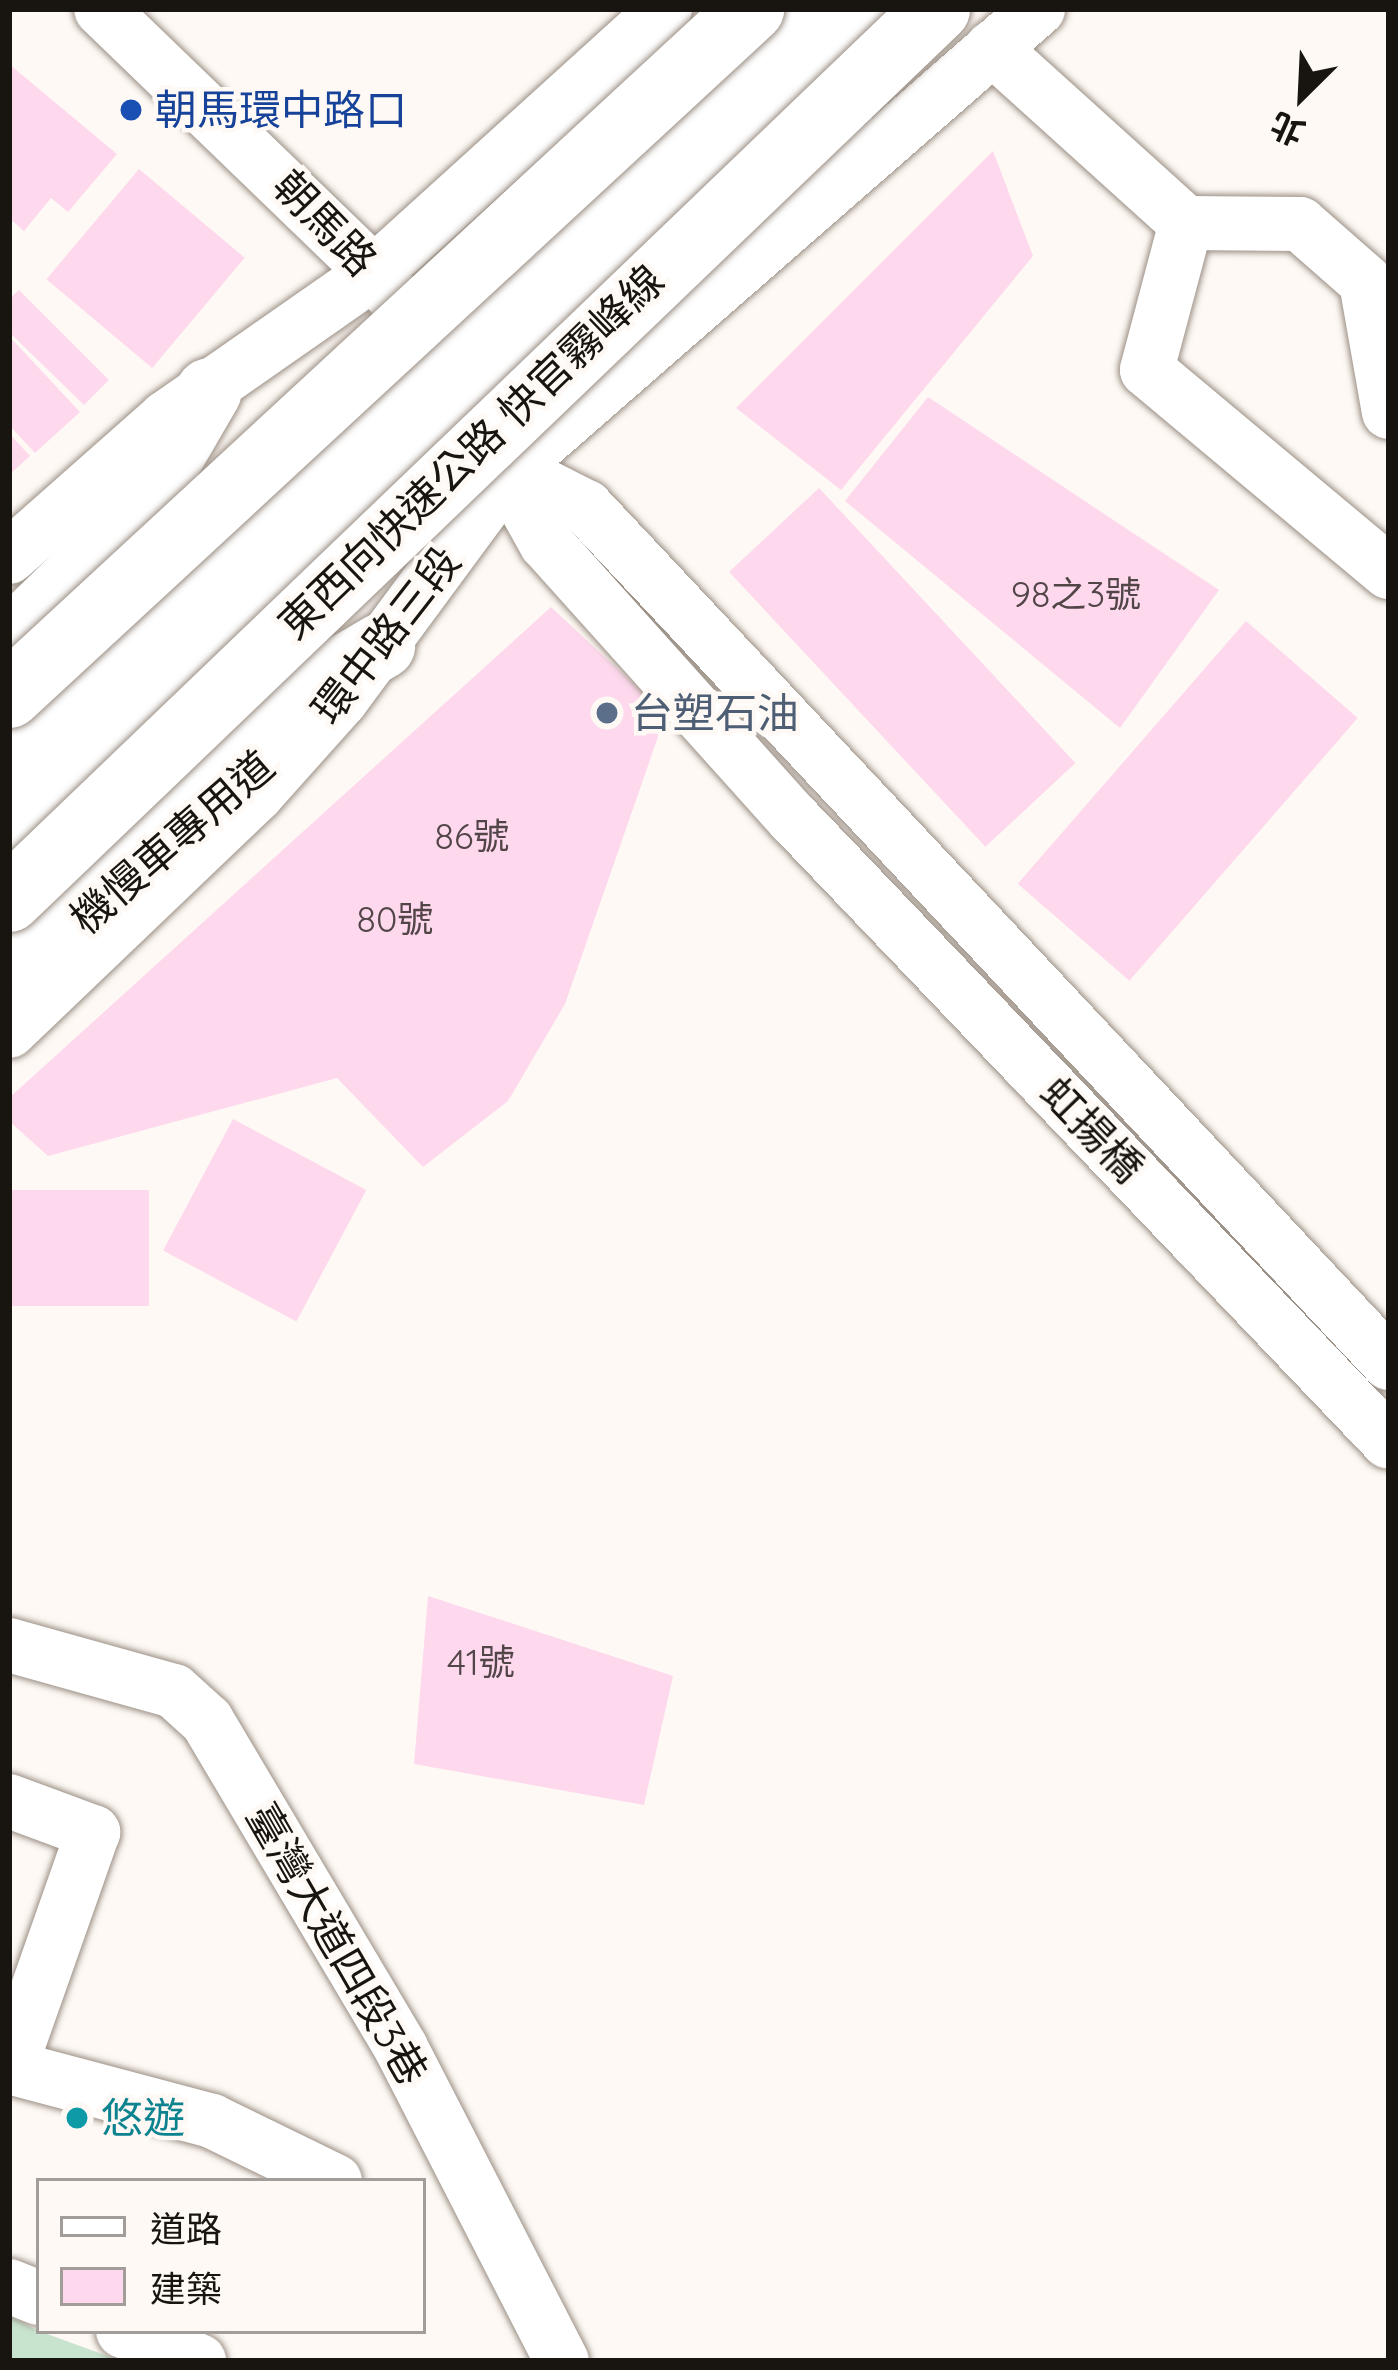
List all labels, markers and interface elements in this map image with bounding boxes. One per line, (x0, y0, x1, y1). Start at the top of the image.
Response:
north arrow (1242, 36, 1362, 156)
place label: 朝馬環中路口 (155, 85, 407, 135)
marker: 朝馬環中路口 (118, 97, 144, 123)
text: 北 (1264, 104, 1311, 155)
street label: 朝馬路 (263, 160, 387, 286)
street label: 東西向快速公路 快官霧峰線 (268, 255, 674, 649)
street label: 環中路三段 (301, 537, 471, 733)
house number: 98之3號 (1011, 572, 1141, 616)
place label: 台塑石油 (631, 688, 799, 738)
marker: 台塑石油 (594, 700, 620, 726)
street label: 機慢車專用道 (60, 740, 284, 944)
house number: 86號 (435, 814, 509, 858)
house number: 80號 (357, 897, 433, 941)
street label: 虹揚橋 (1030, 1067, 1154, 1193)
house number: 41號 (447, 1640, 515, 1684)
street label: 臺灣大道四段3巷 (236, 1795, 438, 2093)
place label: 悠遊 (101, 2093, 185, 2143)
marker: 悠遊 (64, 2105, 90, 2131)
legend (36, 2178, 426, 2334)
text: 道路 (150, 2206, 222, 2251)
text: 建築 (150, 2266, 222, 2311)

